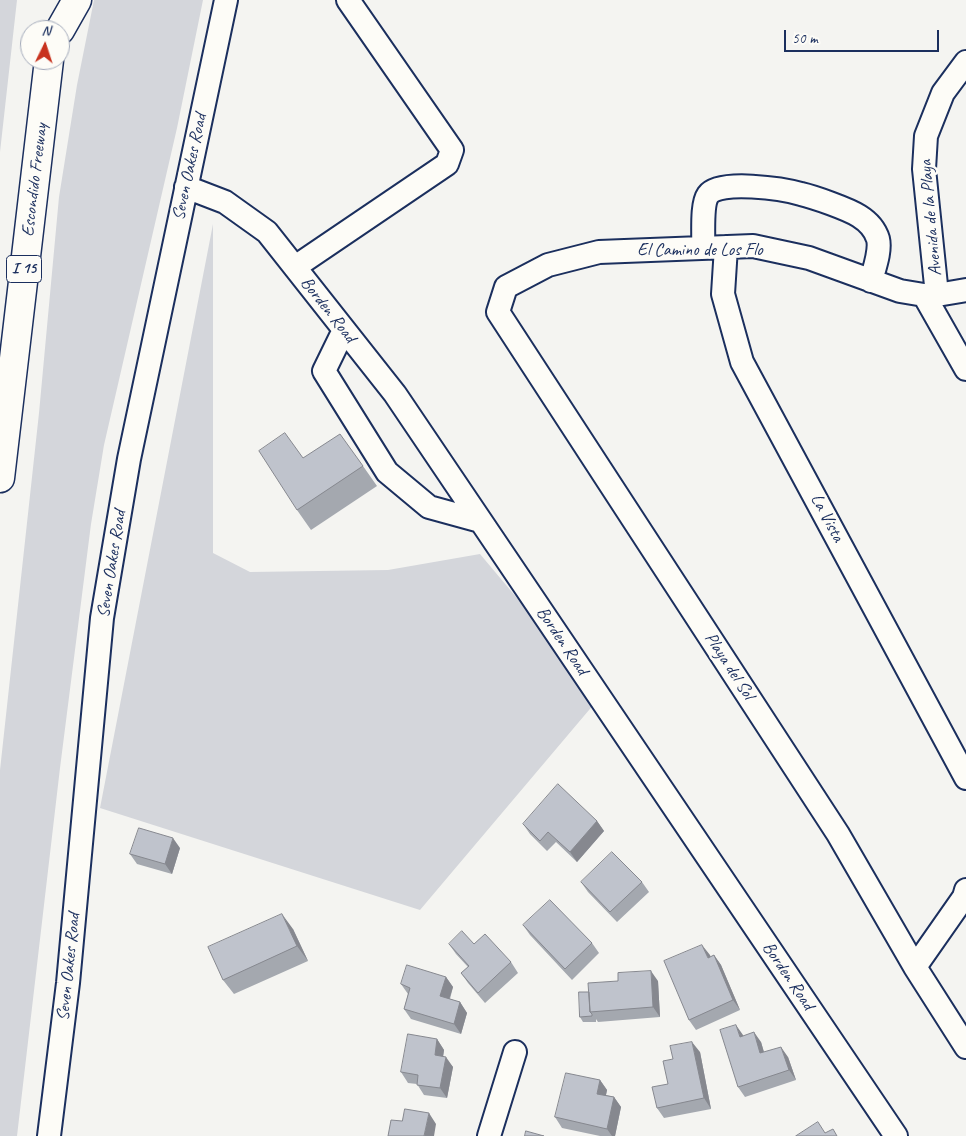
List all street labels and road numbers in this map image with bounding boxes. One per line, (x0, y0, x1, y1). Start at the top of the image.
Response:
street label: Seven Oakes Road (168, 112, 212, 222)
street label: Escondido Freeway (17, 122, 53, 238)
street label: Avenida de la Playa (915, 159, 947, 277)
street label: El Camino de Los Flo (637, 239, 763, 261)
road number: I 15 (6, 255, 42, 282)
street label: Borden Road (296, 273, 360, 347)
street label: La Vista (805, 490, 849, 546)
street label: Seven Oakes Road (93, 509, 131, 619)
street label: Borden Road (531, 603, 593, 679)
street label: Playa del Sol (699, 628, 759, 704)
street label: Seven Oakes Road (53, 912, 85, 1022)
street label: Borden Road (757, 938, 819, 1014)

